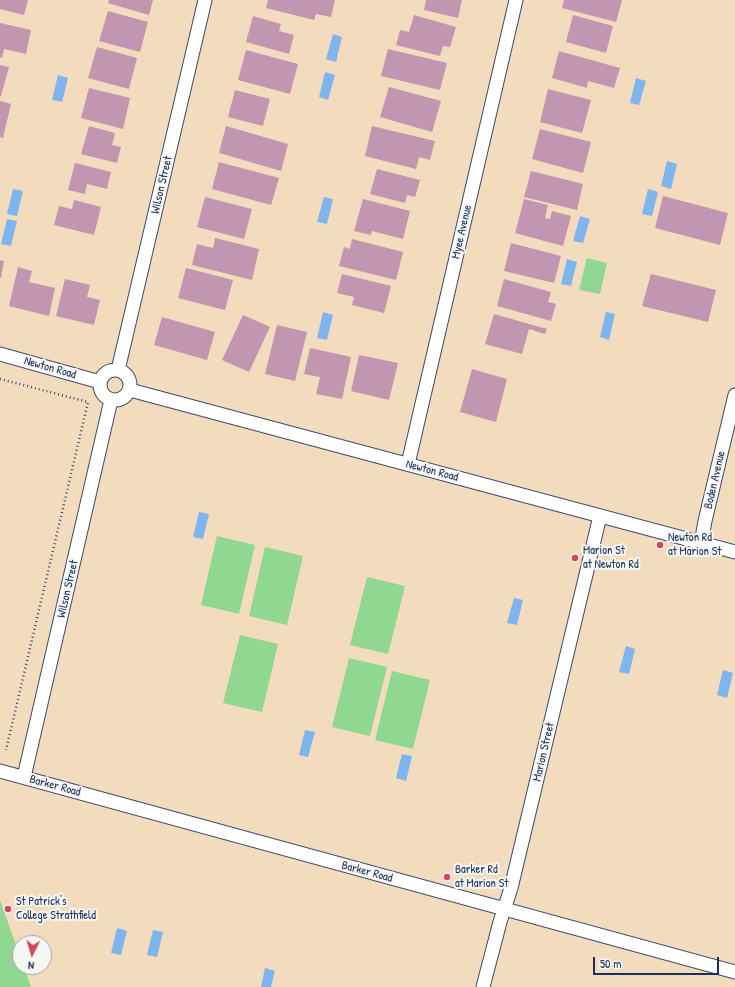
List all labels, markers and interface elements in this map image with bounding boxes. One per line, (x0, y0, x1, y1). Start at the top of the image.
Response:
street label: Wilson Street (148, 155, 176, 215)
street label: Myee Avenue (449, 204, 475, 260)
street label: Newton Road (22, 354, 78, 382)
street label: Boden Avenue (701, 450, 729, 510)
street label: Newton Road (404, 457, 460, 485)
place label: Newton Rd at Marion St (668, 531, 721, 559)
marker: Newton Rd at Marion St (655, 540, 665, 550)
place label: Marion St at Newton Rd (583, 544, 639, 572)
marker: Marion St at Newton Rd (570, 553, 580, 563)
street label: Wilson Street (54, 559, 82, 619)
street label: Marion Street (530, 721, 558, 783)
street label: Barker Road (28, 772, 82, 800)
street label: Barker Road (340, 858, 394, 886)
place label: Barker Rd at Marion St (455, 863, 508, 891)
marker: Barker Rd at Marion St (442, 872, 452, 882)
place label: St Patrick's College Strathfield (16, 895, 96, 923)
marker: St Patrick's College Strathfield (3, 904, 13, 914)
north arrow (12, 935, 52, 975)
scale bar (595, 949, 721, 975)
text: 50 m (600, 955, 621, 972)
text: N (28, 959, 35, 973)

